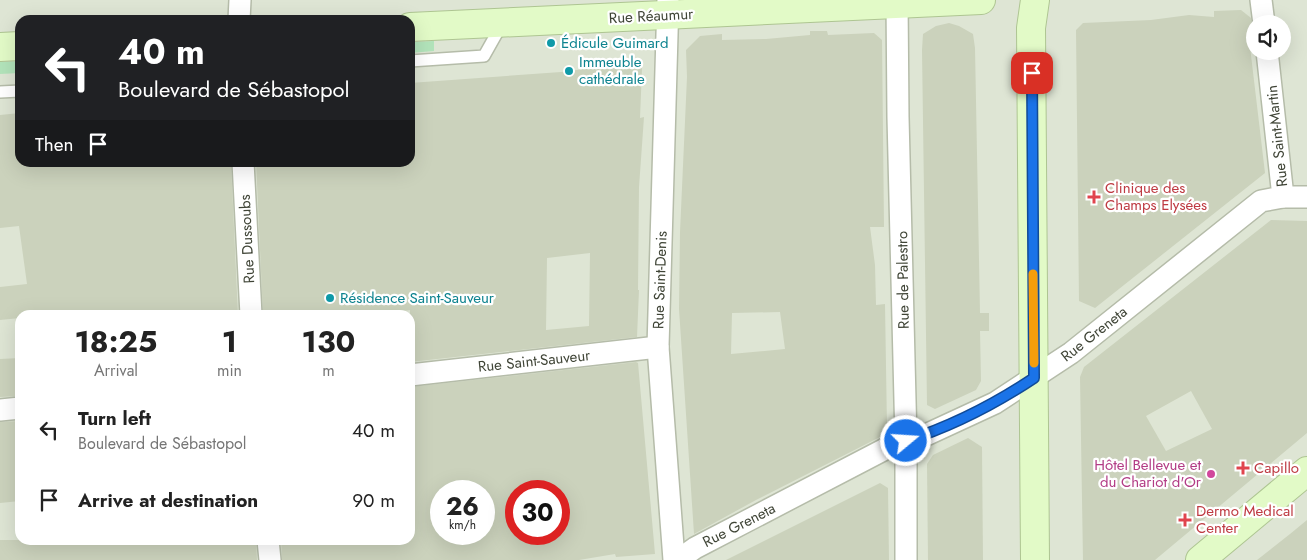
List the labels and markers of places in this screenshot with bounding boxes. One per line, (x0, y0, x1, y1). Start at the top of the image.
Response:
place label: Édicule Guimard (561, 32, 668, 54)
marker: Édicule Guimard (545, 37, 557, 49)
place label: Immeuble cathédrale (579, 51, 645, 90)
pin (1011, 52, 1053, 94)
marker: Immeuble cathédrale (563, 65, 575, 77)
place label: Clinique des Champs Elysées (1105, 177, 1207, 216)
marker: Clinique des Champs Elysées (1087, 190, 1101, 204)
place label: Résidence Saint-Sauveur (340, 287, 495, 309)
marker: Résidence Saint-Sauveur (324, 292, 336, 304)
place label: Hôtel Bellevue et du Chariot d'Or (1094, 454, 1202, 493)
place label: Capillo (1254, 457, 1299, 479)
marker: Capillo (1236, 461, 1250, 475)
marker: Hôtel Bellevue et du Chariot d'Or (1205, 468, 1217, 480)
place label: Dermo Medical Center (1196, 500, 1294, 539)
marker: Dermo Medical Center (1178, 513, 1192, 527)

